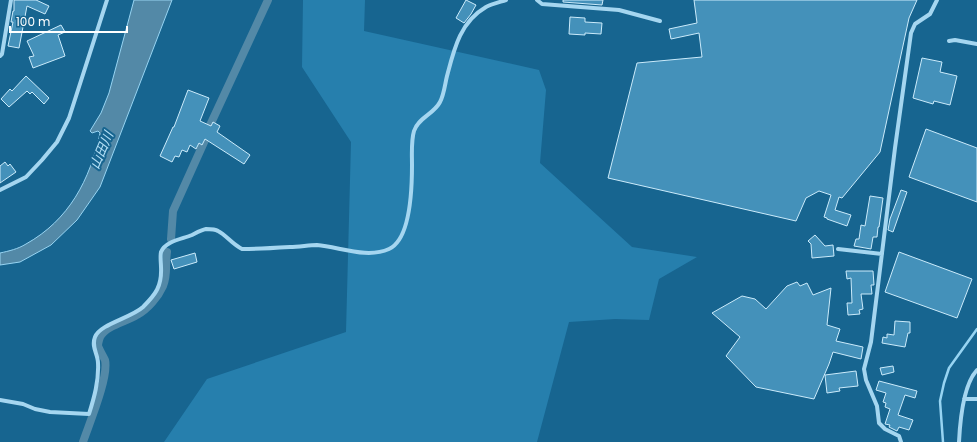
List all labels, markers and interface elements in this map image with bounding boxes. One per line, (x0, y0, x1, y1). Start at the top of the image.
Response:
scale bar (10, 8, 127, 34)
text: 100 m (16, 13, 50, 30)
water label: 山田川 (85, 127, 119, 172)

